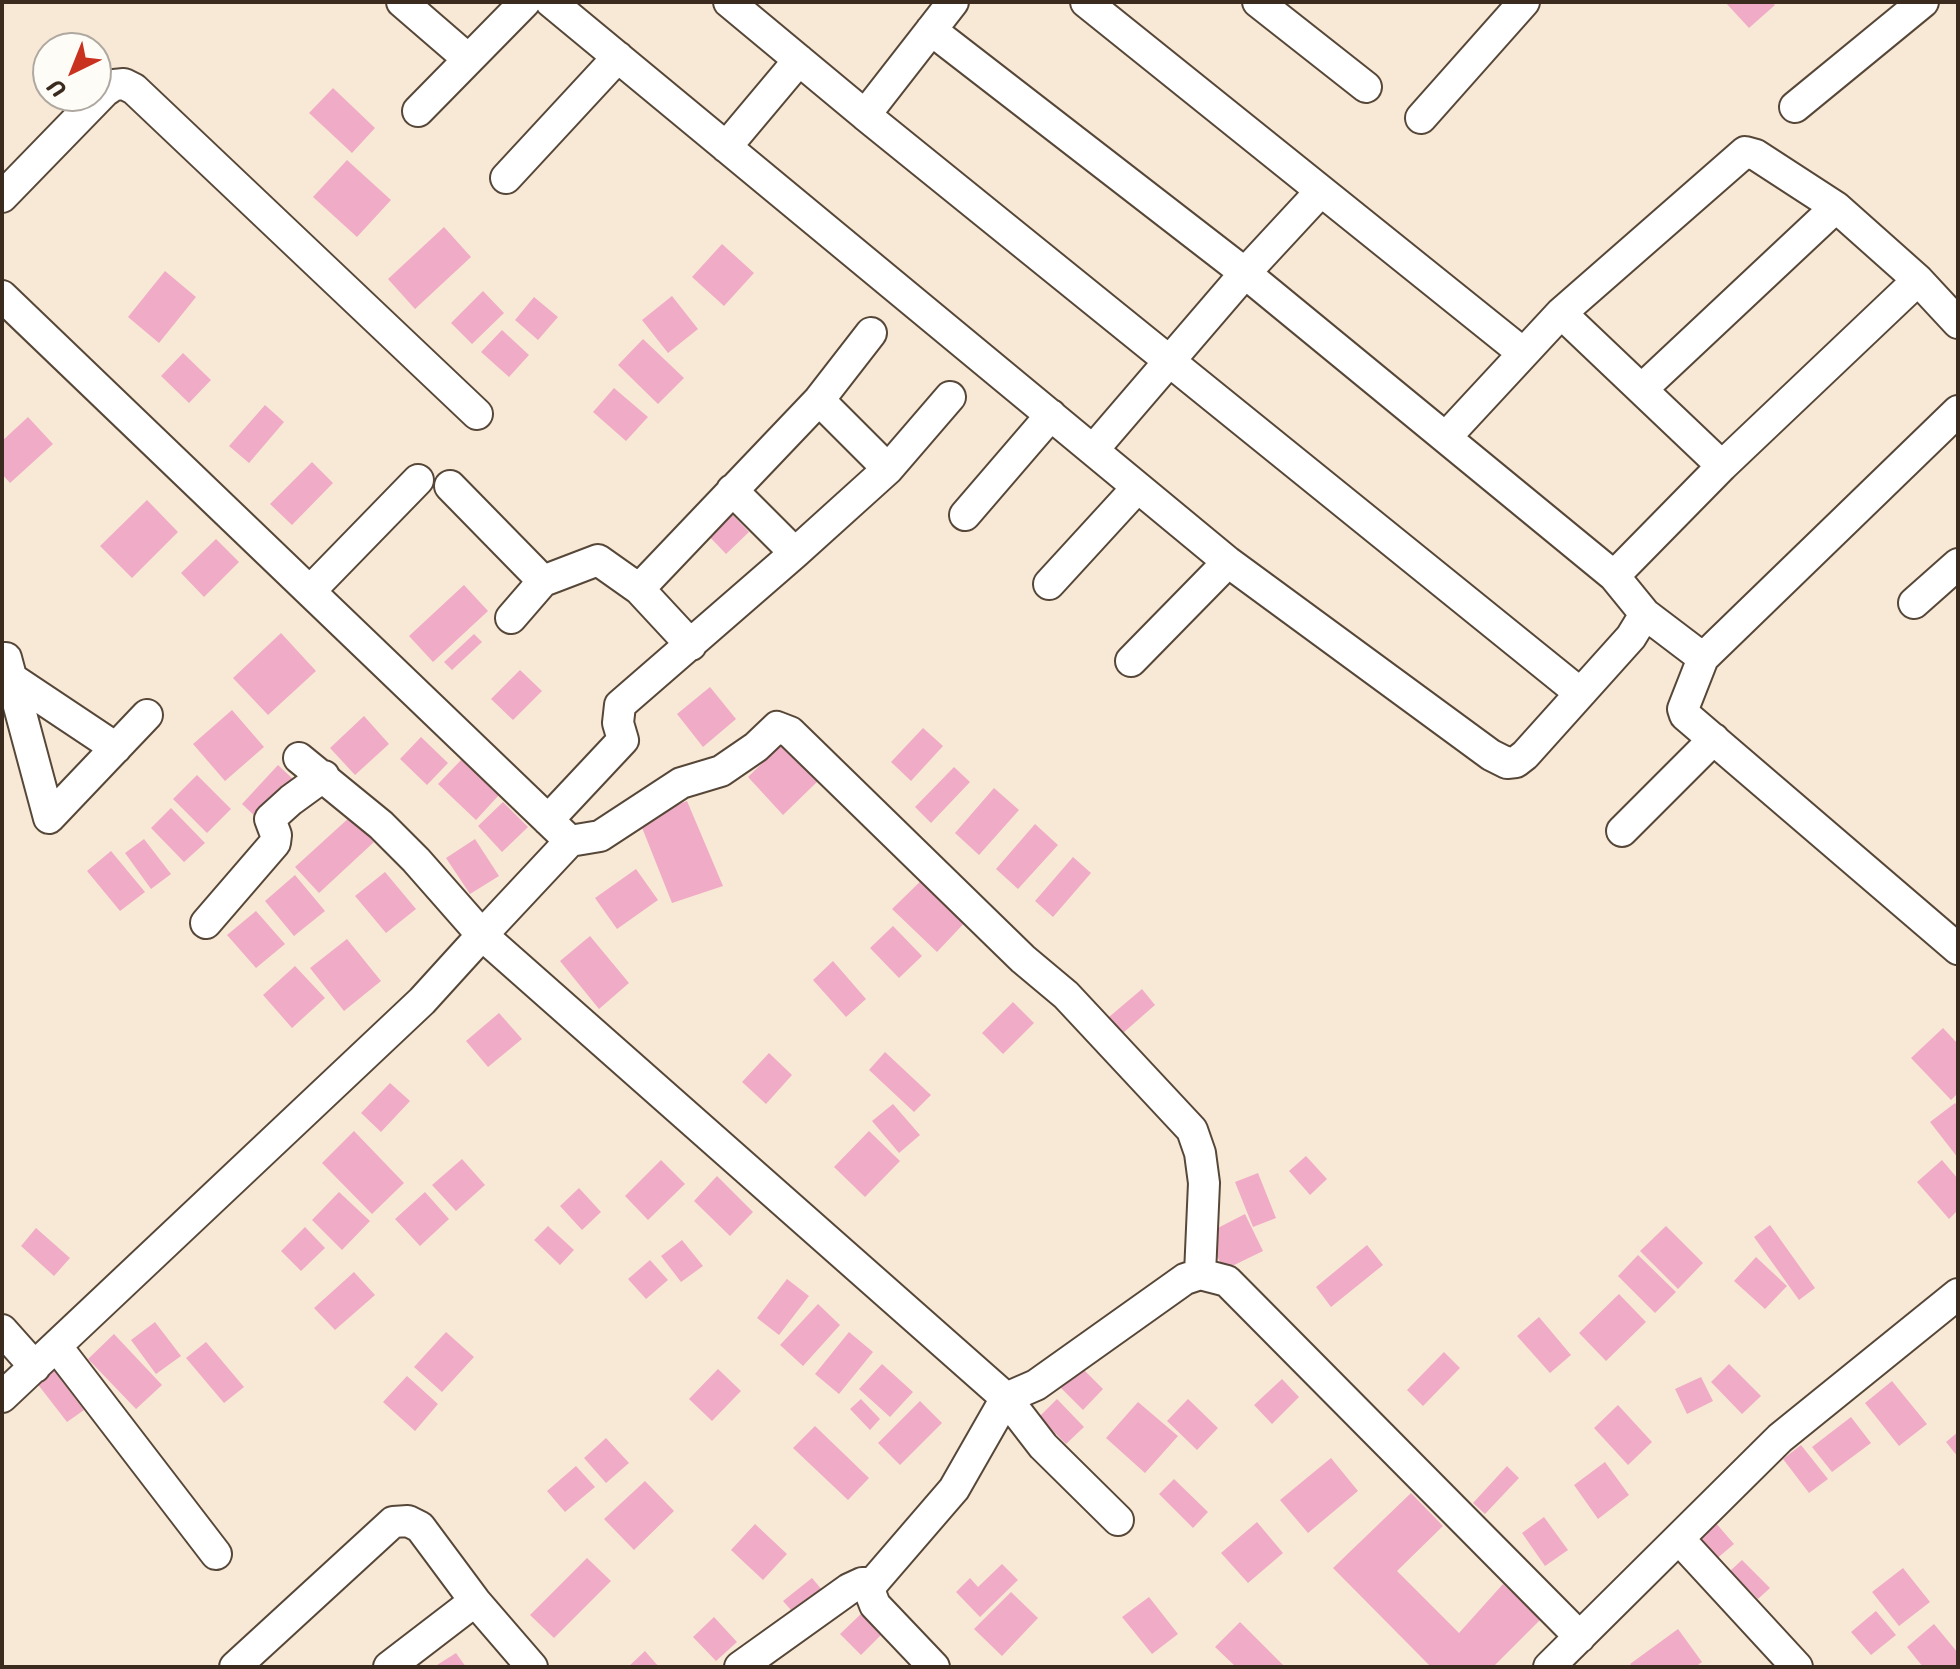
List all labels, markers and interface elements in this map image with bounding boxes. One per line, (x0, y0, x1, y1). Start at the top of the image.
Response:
north arrow (32, 32, 112, 112)
text: U (38, 69, 75, 108)

